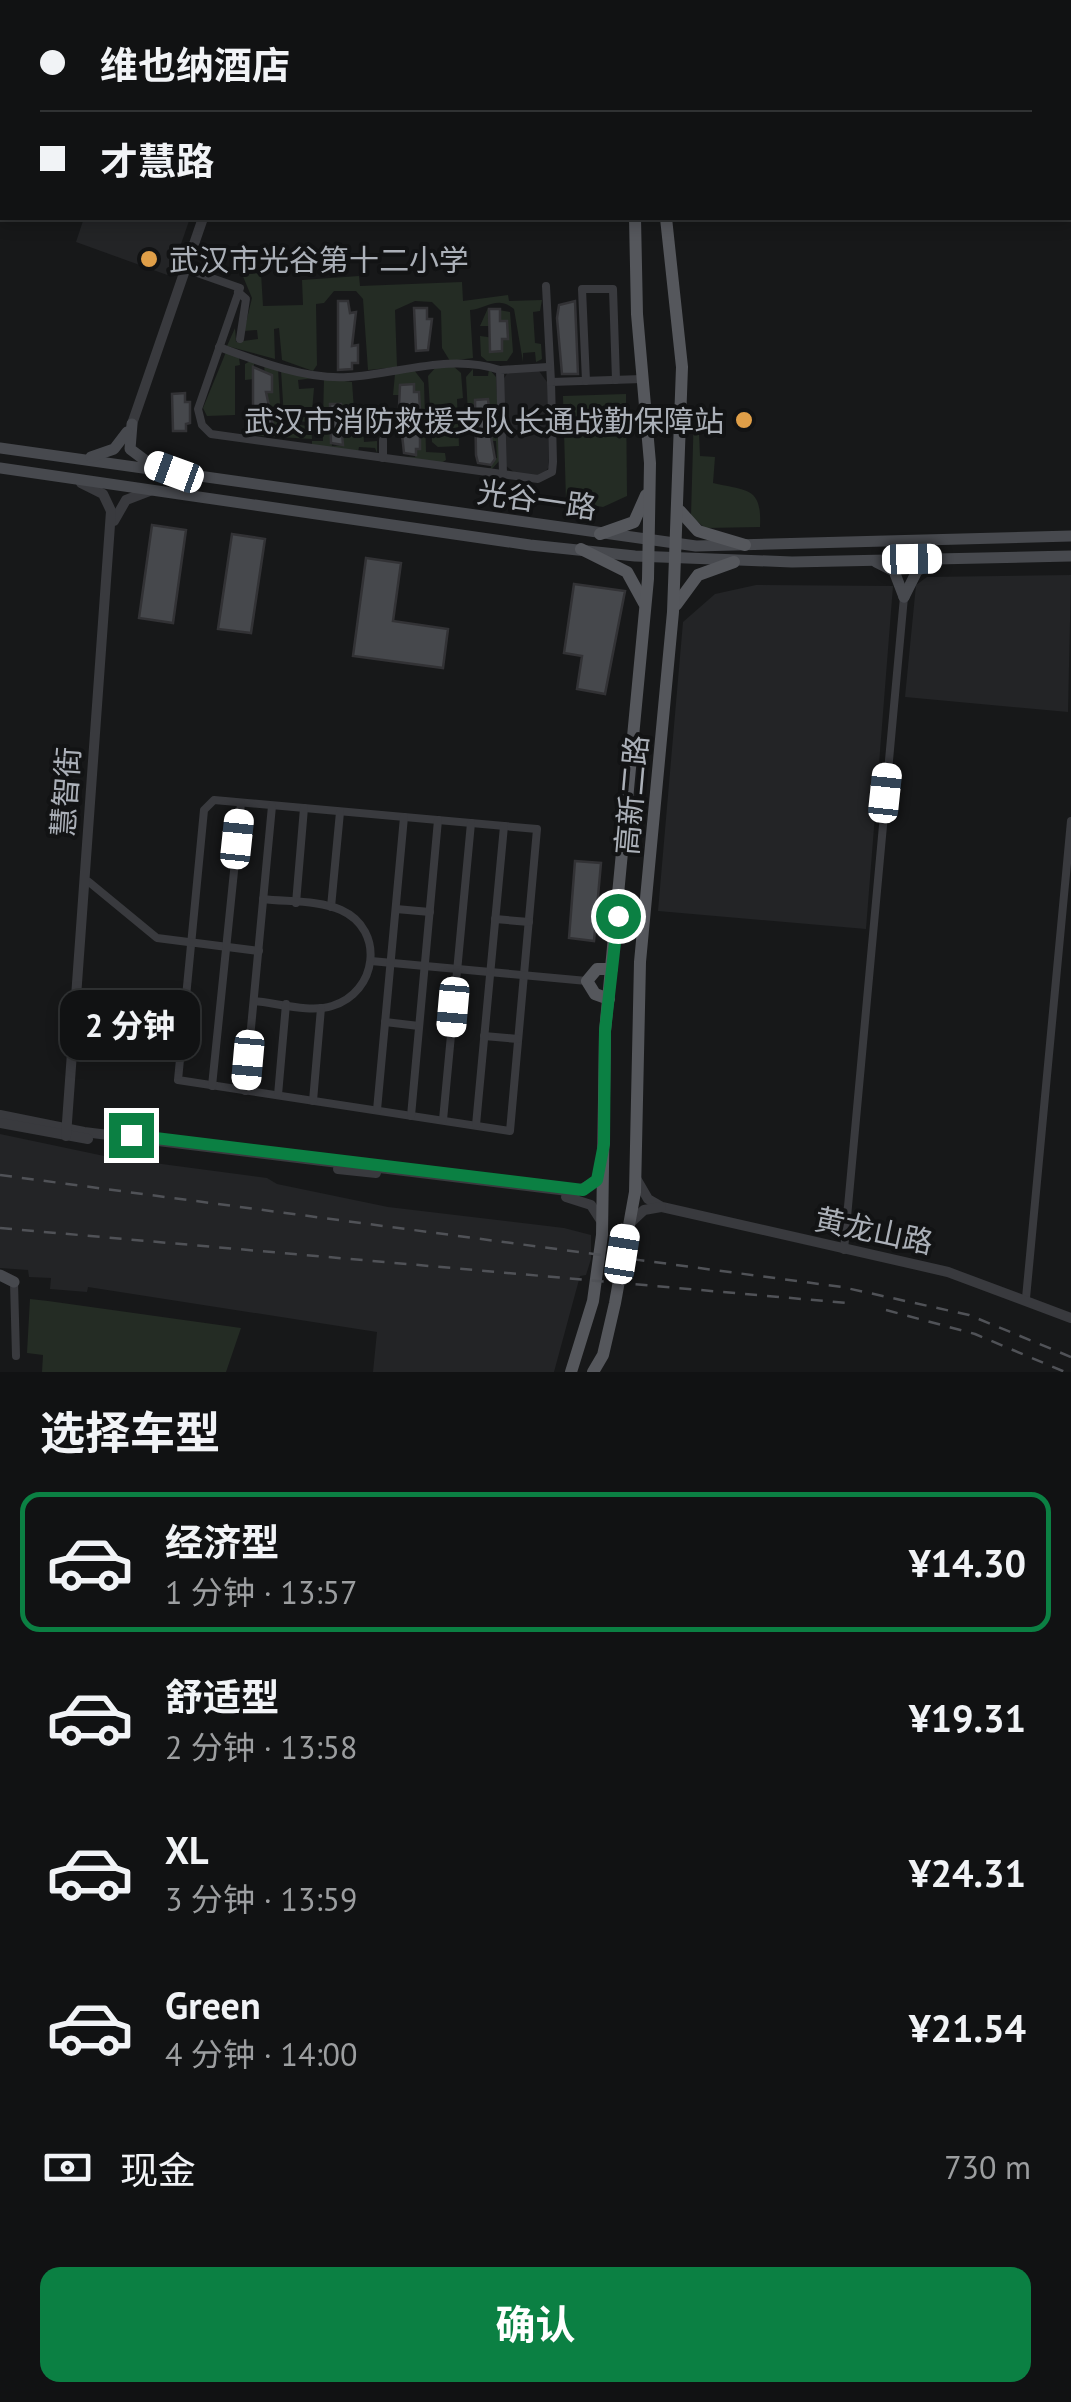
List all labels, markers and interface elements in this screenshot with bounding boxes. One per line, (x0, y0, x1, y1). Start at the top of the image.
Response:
text: 维也纳酒店 (100, 40, 290, 89)
text: 才慧路 (100, 136, 214, 185)
place label: 武汉市光谷第十二小学 (169, 240, 469, 279)
marker: 武汉市光谷第十二小学 (138, 248, 160, 270)
place label: 武汉市消防救援支队长通战勤保障站 (244, 401, 724, 440)
marker: 武汉市消防救援支队长通战勤保障站 (733, 409, 755, 431)
car (141, 448, 207, 496)
street label: 光谷一路 (475, 471, 599, 527)
car (882, 543, 942, 575)
street label: 高新二路 (606, 734, 656, 856)
street label: 慧智街 (42, 746, 88, 838)
car (867, 762, 903, 824)
car (219, 808, 255, 870)
route start (596, 894, 641, 939)
car (435, 976, 471, 1038)
callout: 2 分钟 (61, 990, 201, 1060)
text: 2 分钟 (85, 1004, 175, 1046)
car (230, 1029, 266, 1091)
route end (109, 1113, 154, 1158)
street label: 黄龙山路 (811, 1198, 937, 1262)
car (602, 1222, 642, 1286)
text: 选择车型 (40, 1403, 220, 1461)
icon: car (45, 1517, 135, 1607)
text: 经济型 (165, 1517, 279, 1566)
text: ¥14.30 (909, 1538, 1026, 1587)
text: 1 分钟 · 13:57 (165, 1571, 357, 1613)
icon: car (45, 1672, 135, 1762)
text: 舒适型 (165, 1672, 279, 1721)
text: ¥19.31 (909, 1693, 1026, 1742)
text: 2 分钟 · 13:58 (165, 1726, 357, 1768)
text: XL (165, 1825, 209, 1874)
icon: car (45, 1827, 135, 1917)
text: ¥24.31 (909, 1848, 1026, 1897)
text: 3 分钟 · 13:59 (165, 1878, 357, 1920)
text: Green (165, 1980, 261, 2029)
icon: car (45, 1982, 135, 2072)
text: ¥21.54 (909, 2003, 1026, 2052)
text: 4 分钟 · 14:00 (165, 2033, 357, 2075)
icon: cash (40, 2140, 95, 2195)
text: 现金 (120, 2145, 196, 2194)
text: 730 m (944, 2146, 1031, 2188)
button: 确认 (40, 2267, 1031, 2382)

